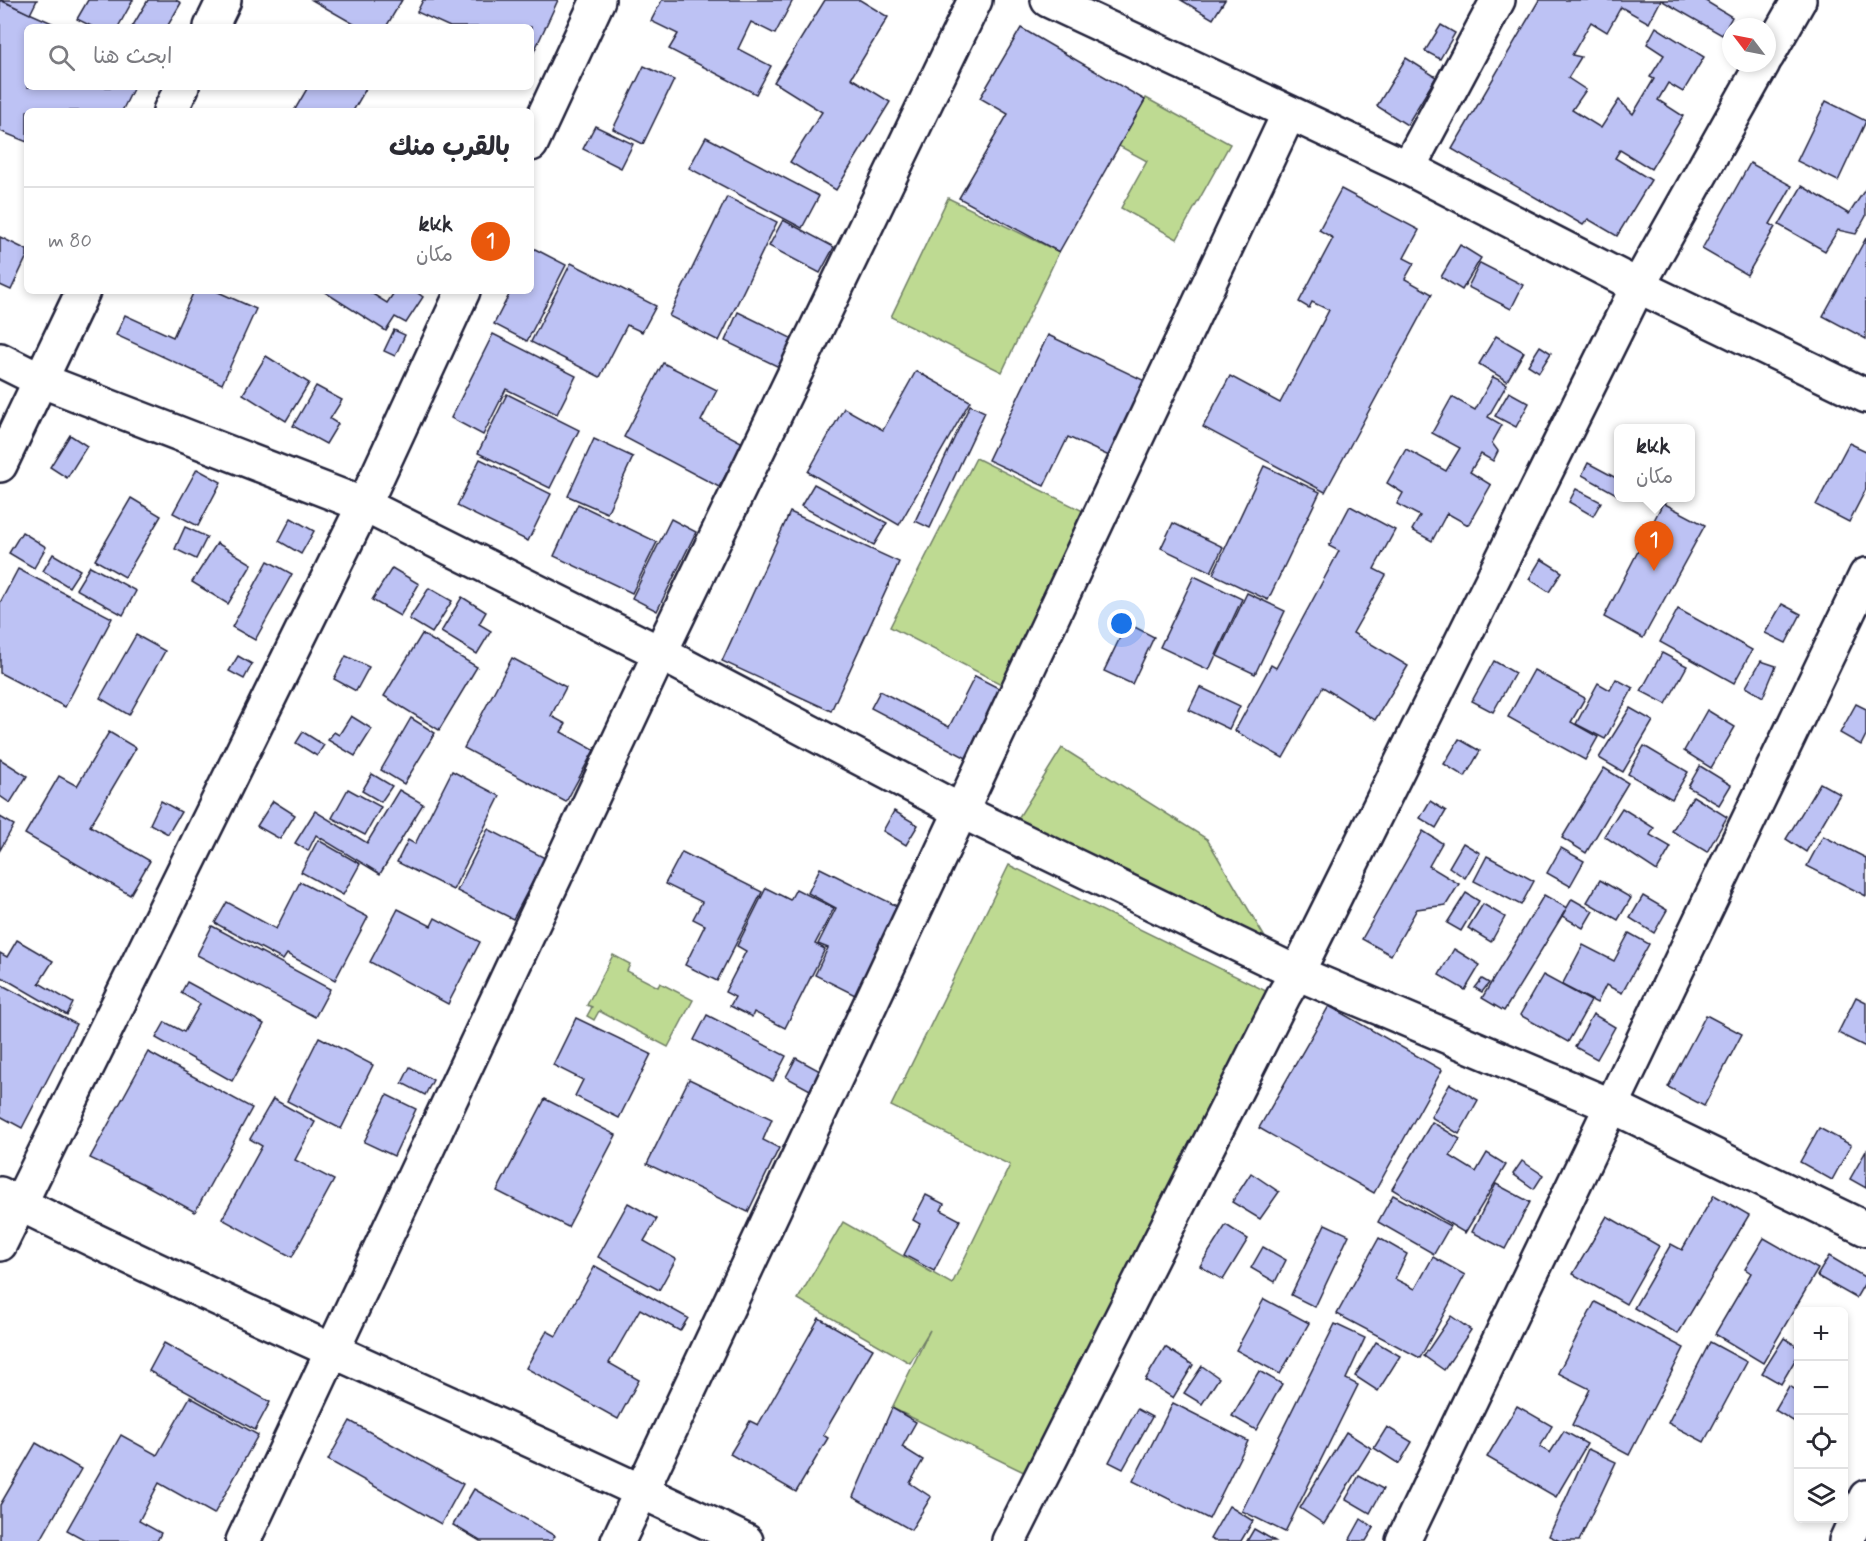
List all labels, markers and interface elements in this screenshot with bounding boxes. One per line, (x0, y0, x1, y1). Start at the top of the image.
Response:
north arrow (1722, 18, 1776, 72)
search box (24, 24, 534, 90)
icon: search (45, 41, 78, 74)
text: ابحث هنا (93, 43, 173, 71)
text: بالقرب منك (389, 131, 510, 165)
text: kkk (419, 211, 453, 239)
text: 80 m (48, 228, 92, 255)
text: 1 (486, 228, 495, 255)
text: مكان (416, 242, 453, 269)
popup (1614, 424, 1695, 502)
text: kkk (1636, 433, 1670, 461)
text: مكان (1636, 464, 1673, 491)
pin: 1 (1634, 522, 1674, 571)
your location (1107, 609, 1136, 638)
map controls (1794, 1307, 1848, 1523)
button: + (1794, 1307, 1848, 1361)
button: − (1794, 1361, 1848, 1415)
button: locate (1794, 1415, 1848, 1469)
button: layers (1794, 1469, 1848, 1523)

